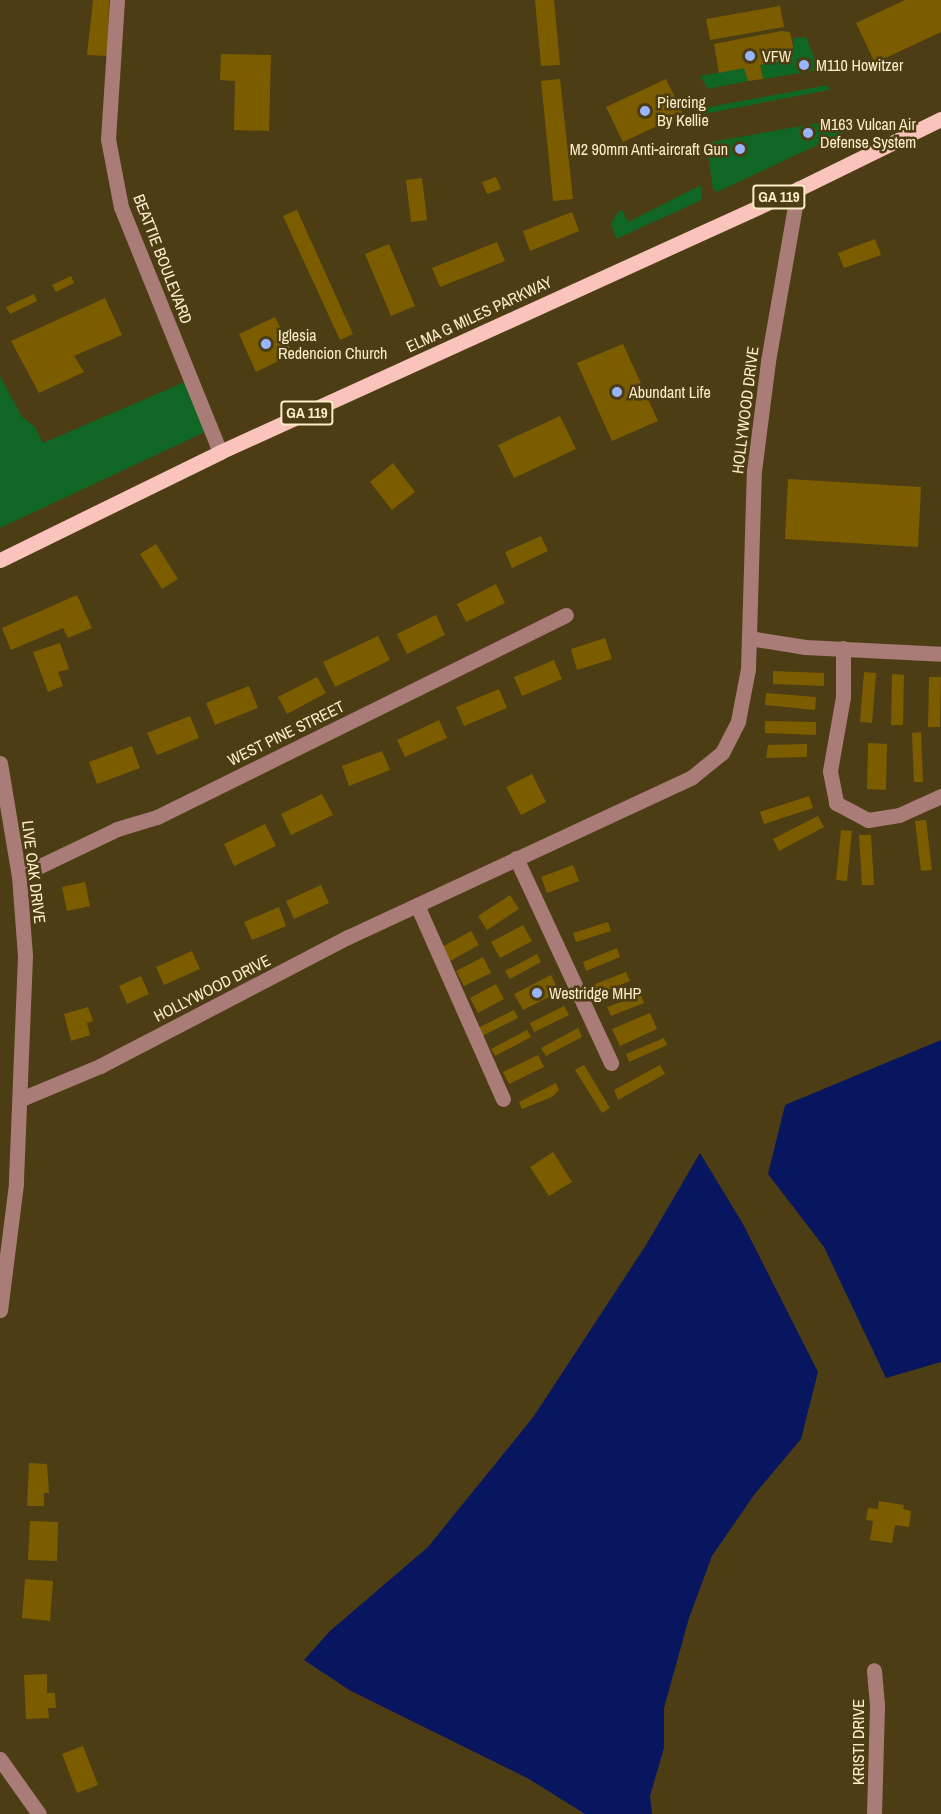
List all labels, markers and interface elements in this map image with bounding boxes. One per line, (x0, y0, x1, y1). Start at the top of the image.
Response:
place label: VFW (762, 46, 791, 66)
marker: VFW (743, 49, 757, 63)
place label: M110 Howitzer (816, 55, 903, 75)
marker: M110 Howitzer (797, 58, 811, 72)
place label: Piercing By Kellie (657, 92, 709, 130)
marker: Piercing By Kellie (638, 104, 652, 118)
place label: M163 Vulcan Air Defense System (820, 114, 917, 152)
marker: M163 Vulcan Air Defense System (801, 126, 815, 140)
place label: M2 90mm Anti-aircraft Gun (569, 139, 728, 159)
marker: M2 90mm Anti-aircraft Gun (733, 142, 747, 156)
road number: GA 119 (752, 185, 806, 209)
street label: BEATTIE BOULEVARD (129, 191, 197, 327)
street label: ELMA G MILES PARKWAY (403, 272, 555, 356)
place label: Iglesia Redencion Church (278, 325, 387, 363)
marker: Iglesia Redencion Church (259, 337, 273, 351)
street label: HOLLYWOOD DRIVE (728, 345, 762, 475)
place label: Abundant Life (629, 382, 711, 402)
marker: Abundant Life (610, 385, 624, 399)
road number: GA 119 (280, 401, 334, 425)
street label: WEST PINE STREET (224, 696, 348, 770)
street label: LIVE OAK DRIVE (18, 819, 50, 925)
street label: HOLLYWOOD DRIVE (151, 950, 273, 1026)
place label: Westridge MHP (549, 983, 641, 1003)
marker: Westridge MHP (530, 986, 544, 1000)
street label: KRISTI DRIVE (848, 1699, 868, 1785)

